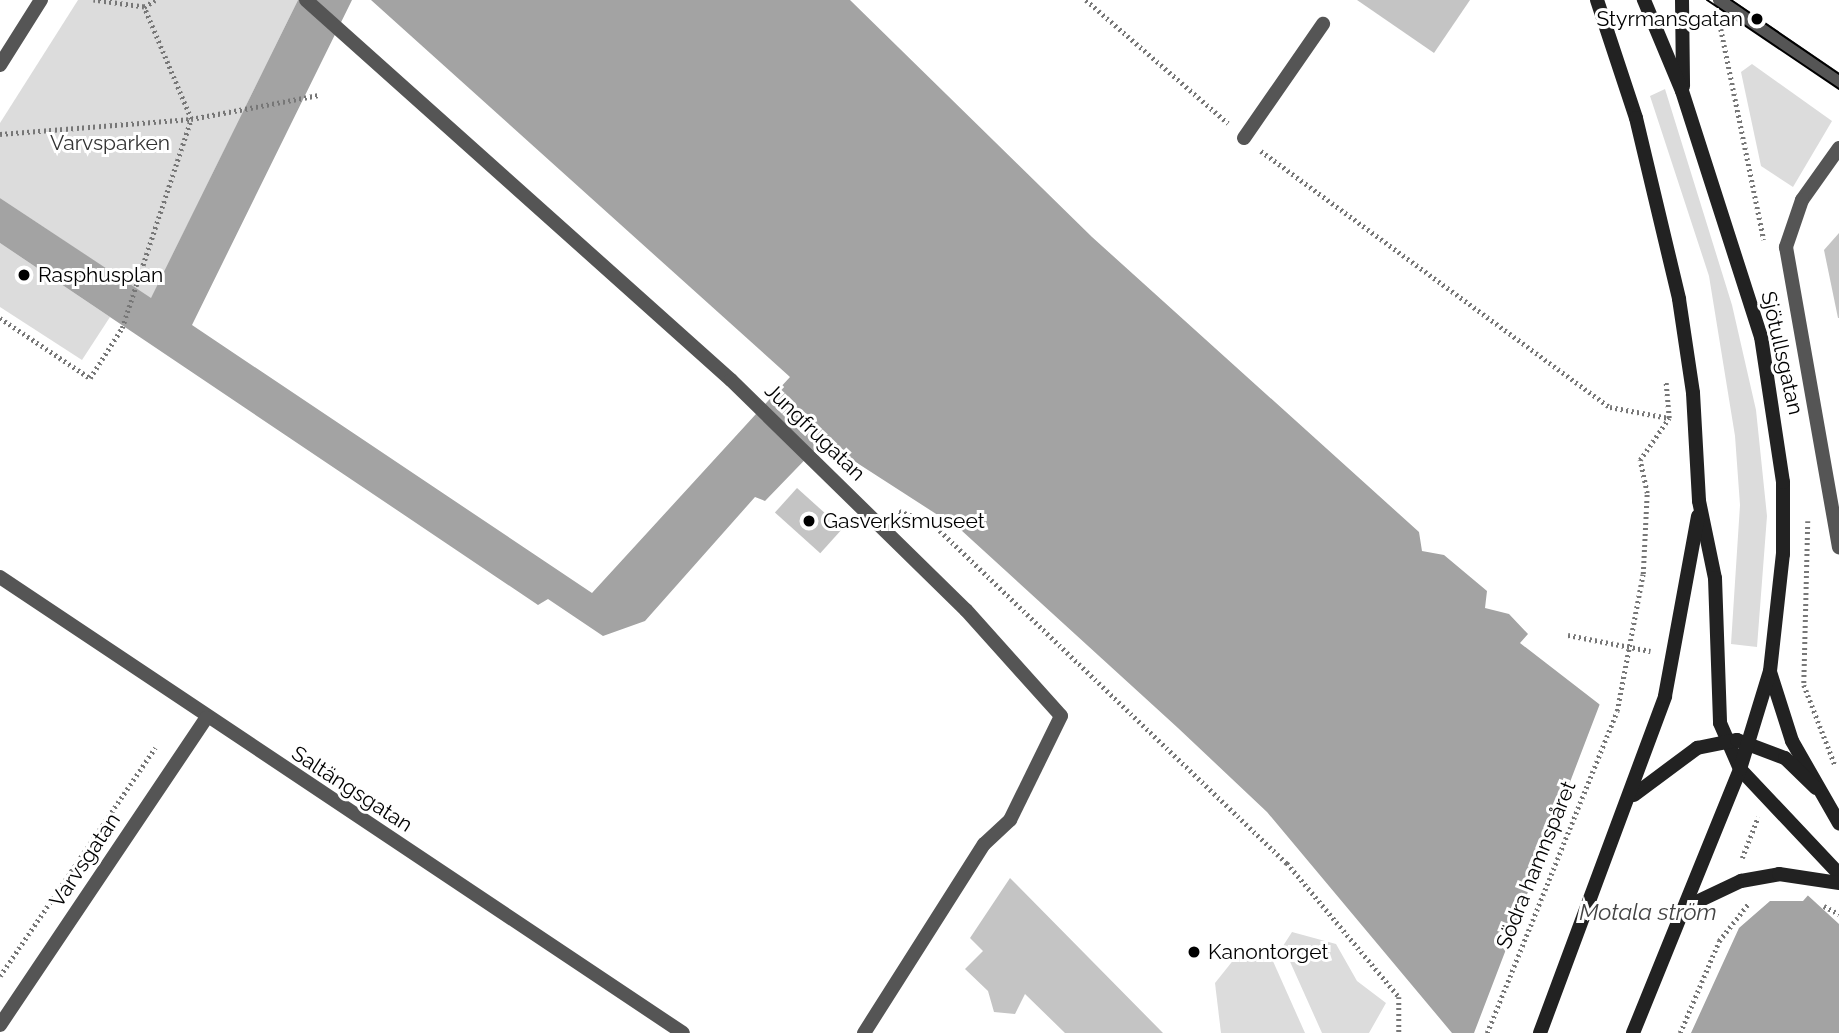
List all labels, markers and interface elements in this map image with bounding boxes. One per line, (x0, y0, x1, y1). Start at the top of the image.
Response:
place label: Styrmansgatan (1596, 6, 1743, 32)
marker: Styrmansgatan (1749, 11, 1765, 27)
park label: Varvsparken (50, 130, 170, 156)
place label: Rasphusplan (38, 262, 163, 288)
marker: Rasphusplan (16, 267, 32, 283)
street label: Sjötullsgatan (1756, 289, 1808, 417)
street label: Jungfrugatan (760, 378, 870, 486)
place label: Gasverksmuseet (823, 508, 985, 534)
marker: Gasverksmuseet (801, 513, 817, 529)
street label: Saltängsgatan (287, 741, 417, 837)
street label: Södra hamnspåret (1491, 778, 1581, 952)
street label: Varvsgatan (44, 808, 126, 912)
water label: Motala ström (1579, 898, 1717, 926)
place label: Kanontorget (1208, 939, 1328, 965)
marker: Kanontorget (1186, 944, 1202, 960)

